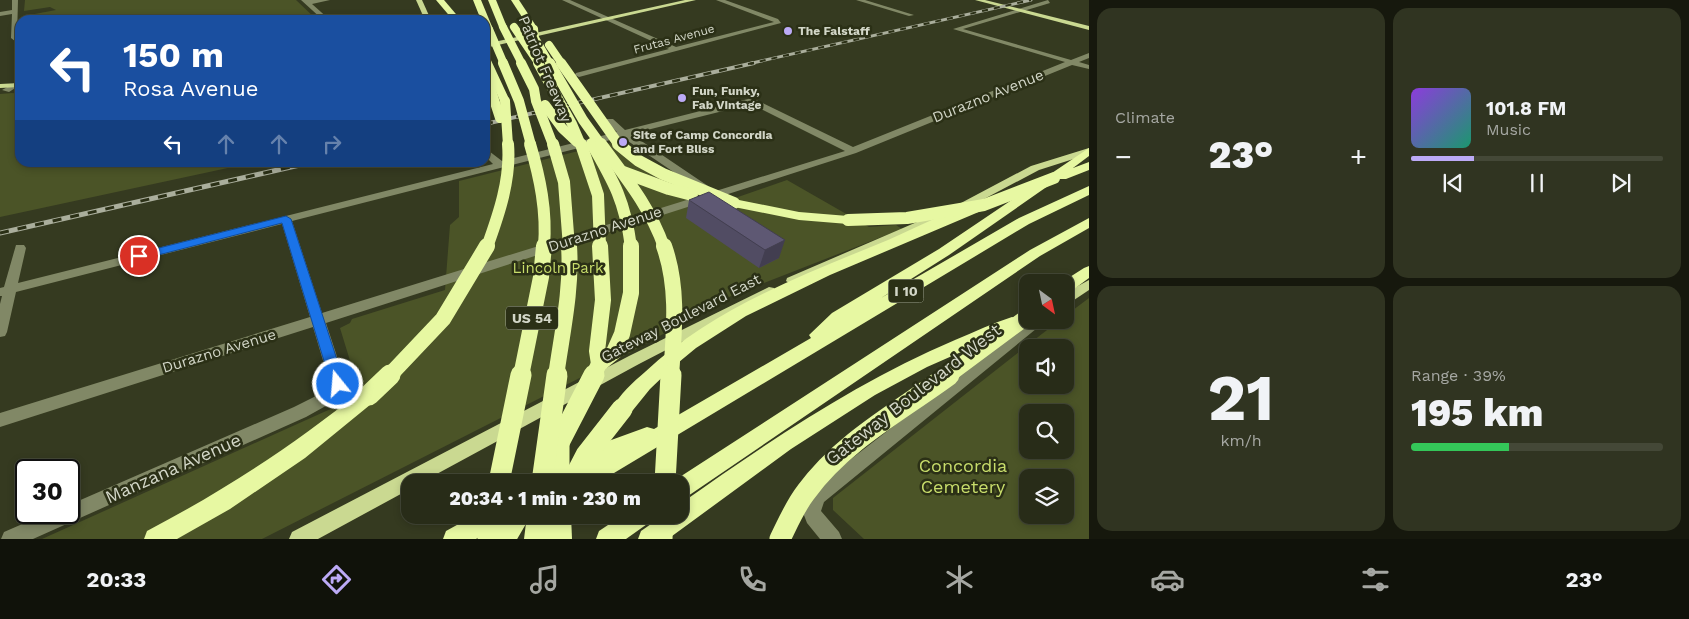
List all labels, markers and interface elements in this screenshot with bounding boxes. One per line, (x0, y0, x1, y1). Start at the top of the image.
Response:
street label: Patriot Freeway (514, 13, 576, 125)
street label: Frutas Avenue (632, 21, 716, 57)
place label: The Falstaff (798, 24, 870, 38)
marker: The Falstaff (782, 25, 794, 37)
text: 150 m (123, 34, 224, 76)
icon: left (40, 35, 105, 100)
street label: Durazno Avenue (930, 65, 1046, 127)
text: Rosa Avenue (123, 76, 258, 101)
place label: Fun, Funky, Fab Vintage (692, 84, 762, 112)
marker: Fun, Funky, Fab Vintage (676, 92, 688, 104)
text: 101.8 FM (1486, 97, 1566, 120)
text: Climate (1115, 108, 1175, 127)
text: Music (1486, 120, 1531, 139)
place label: Site of Camp Concordia and Fort Bliss (633, 128, 772, 156)
icon: left (159, 130, 187, 158)
icon: ahead (212, 130, 240, 158)
icon: ahead (265, 130, 293, 158)
icon: right (318, 130, 346, 158)
text: 23° (1209, 133, 1273, 177)
marker: Site of Camp Concordia and Fort Bliss (617, 136, 629, 148)
text: − (1115, 140, 1132, 173)
text: + (1350, 140, 1367, 173)
icon: previous (1439, 169, 1467, 197)
icon: pause (1523, 169, 1551, 197)
icon: next (1607, 169, 1635, 197)
street label: Durazno Avenue (546, 202, 664, 256)
pin (118, 235, 160, 277)
icon: arrive (125, 242, 153, 270)
park label: Lincoln Park (513, 259, 604, 277)
street label: Gateway Boulevard East (598, 270, 764, 366)
north arrow (1019, 274, 1074, 329)
map controls (1019, 274, 1074, 524)
road number: I 10 (888, 280, 924, 302)
road number: US 54 (506, 306, 558, 330)
street label: Gateway Boulevard West (821, 319, 1005, 469)
street label: Durazno Avenue (160, 325, 278, 377)
button: sound (1019, 339, 1074, 394)
position arrow (311, 357, 363, 409)
text: 21 (1208, 360, 1274, 436)
text: Range · 39% (1411, 366, 1506, 385)
text: 195 km (1411, 391, 1543, 435)
button: search (1019, 404, 1074, 459)
street label: Manzana Avenue (102, 429, 244, 507)
text: km/h (1220, 431, 1262, 450)
park label: Concordia Cemetery (919, 455, 1007, 497)
speed limit sign: 30 (15, 459, 80, 524)
button: layers (1019, 469, 1074, 524)
text: 20:34 · 1 min · 230 m (449, 487, 641, 510)
icon: directions (319, 562, 354, 597)
icon: music (527, 562, 562, 597)
icon: phone (735, 562, 770, 597)
icon: climate (942, 562, 977, 597)
icon: car (1150, 562, 1185, 597)
icon: filters (1358, 562, 1393, 597)
text: 20:33 (86, 567, 146, 592)
text: 23° (1566, 567, 1603, 592)

